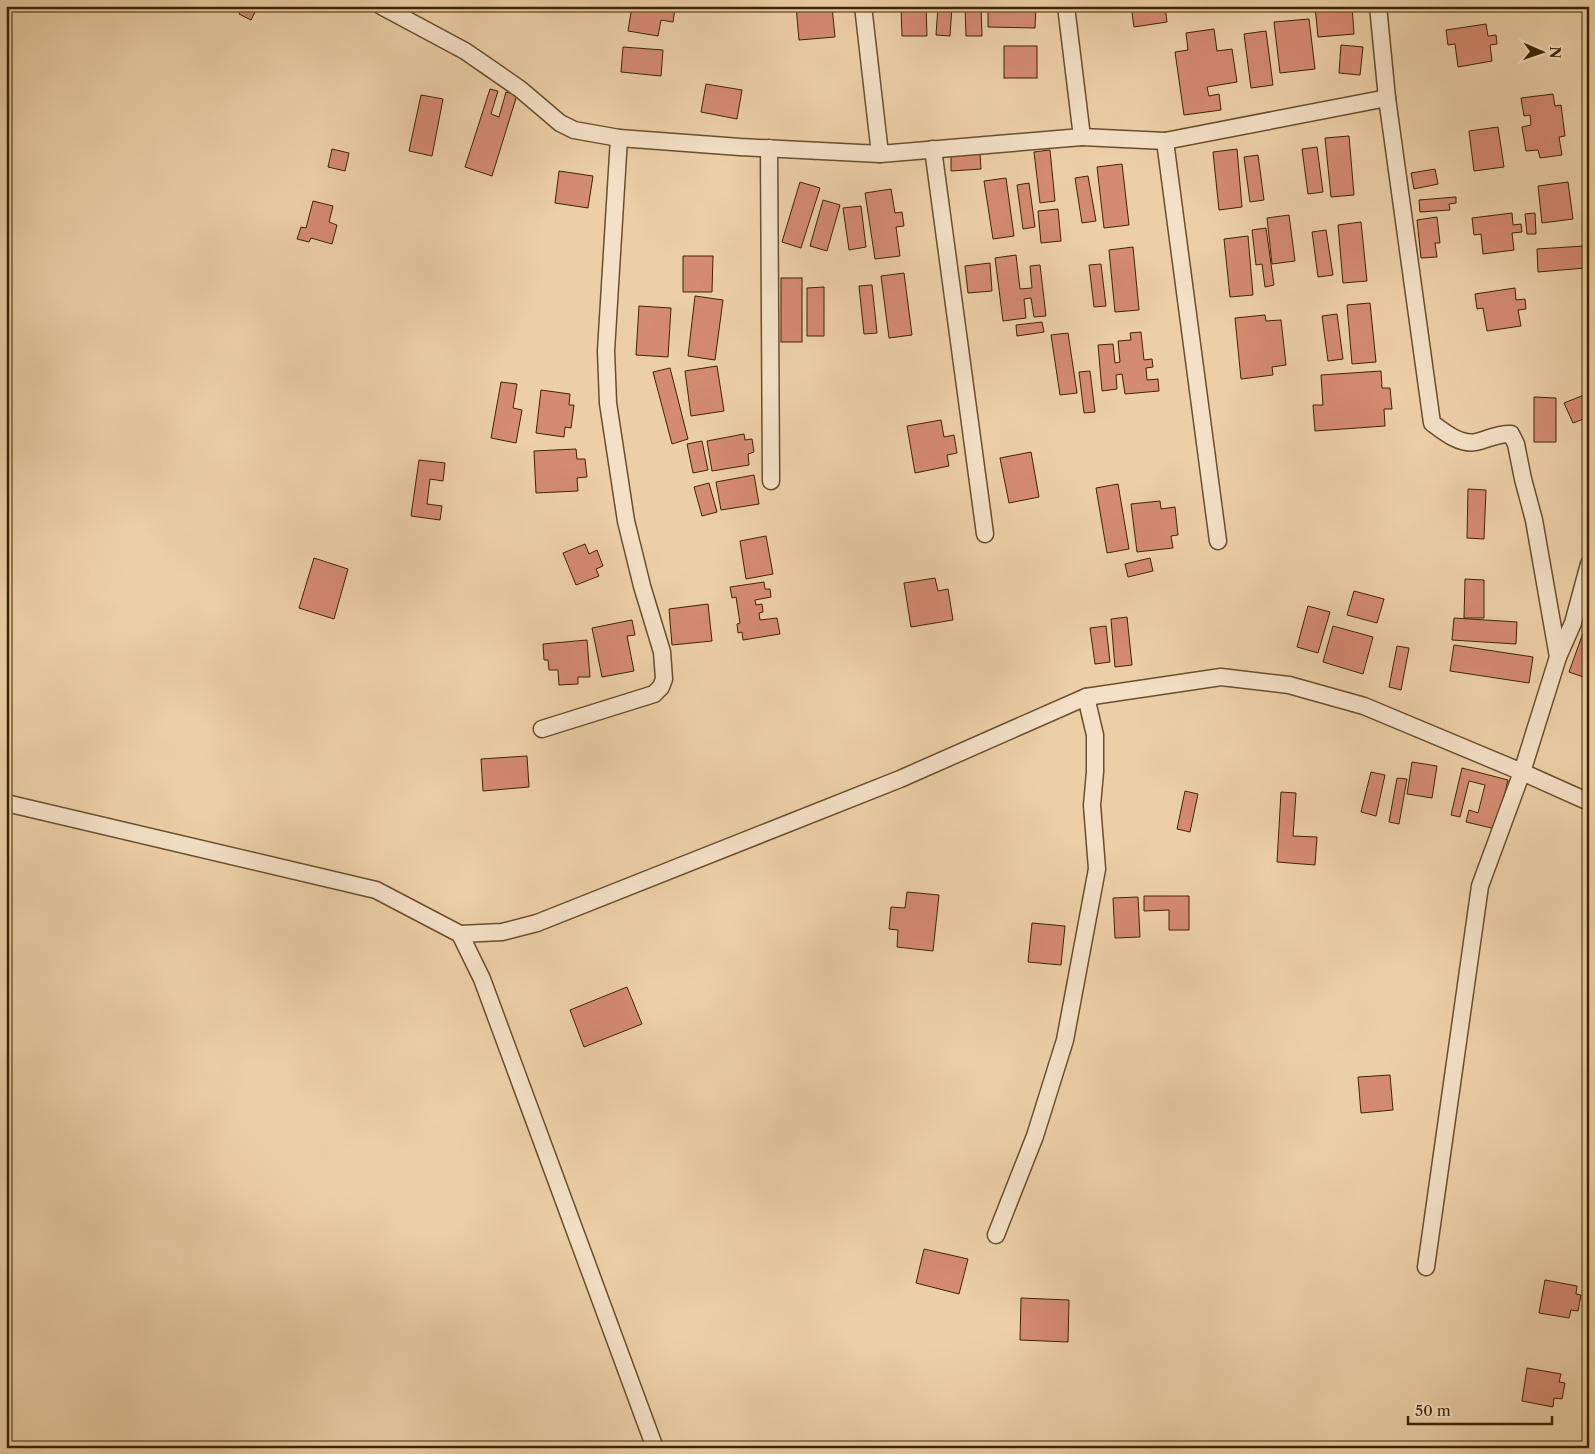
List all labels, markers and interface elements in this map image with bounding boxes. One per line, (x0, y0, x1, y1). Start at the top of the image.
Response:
north arrow (1518, 28, 1568, 78)
text: N (1546, 46, 1564, 59)
scale bar (1408, 1394, 1551, 1426)
text: 50 m (1415, 1401, 1451, 1420)

